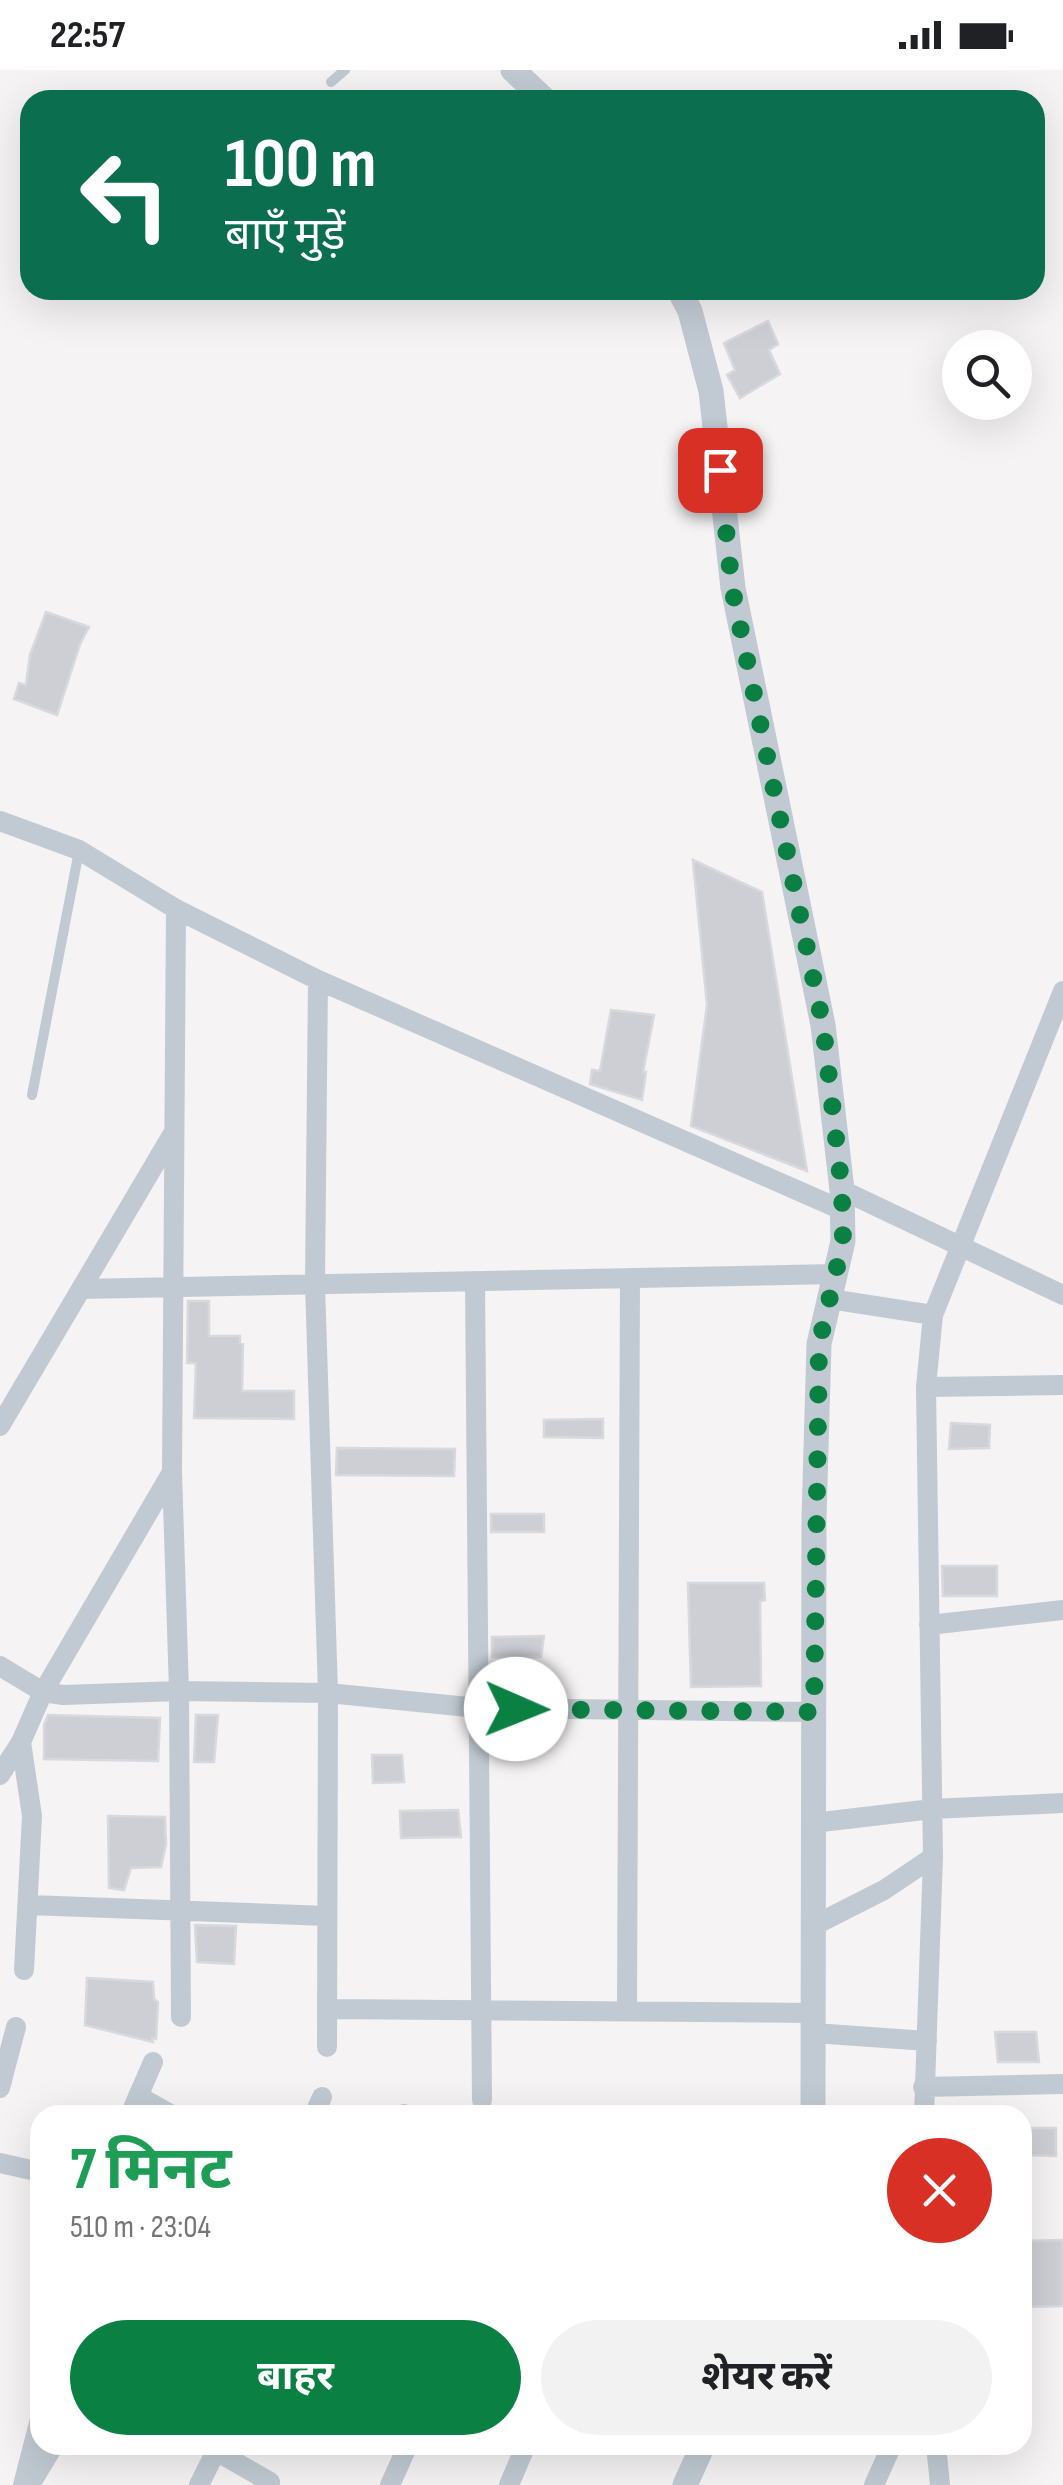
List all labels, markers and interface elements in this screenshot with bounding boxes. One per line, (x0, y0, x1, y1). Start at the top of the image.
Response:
text: 22:57 (50, 13, 125, 58)
text: 100 m (225, 123, 376, 207)
icon: left (60, 130, 190, 260)
text: बाएँ मुड़ें (225, 208, 345, 263)
map controls (942, 330, 1032, 420)
button: search (942, 330, 1032, 420)
pin (678, 428, 763, 513)
icon: arrive (693, 443, 748, 498)
position arrow (464, 1657, 568, 1761)
text: 7 मिनट (70, 2134, 231, 2206)
button: close (887, 2138, 992, 2243)
text: 510 m · 23:04 (70, 2208, 211, 2247)
button: बाहर (70, 2320, 521, 2435)
button: शेयर करें (541, 2320, 992, 2435)

